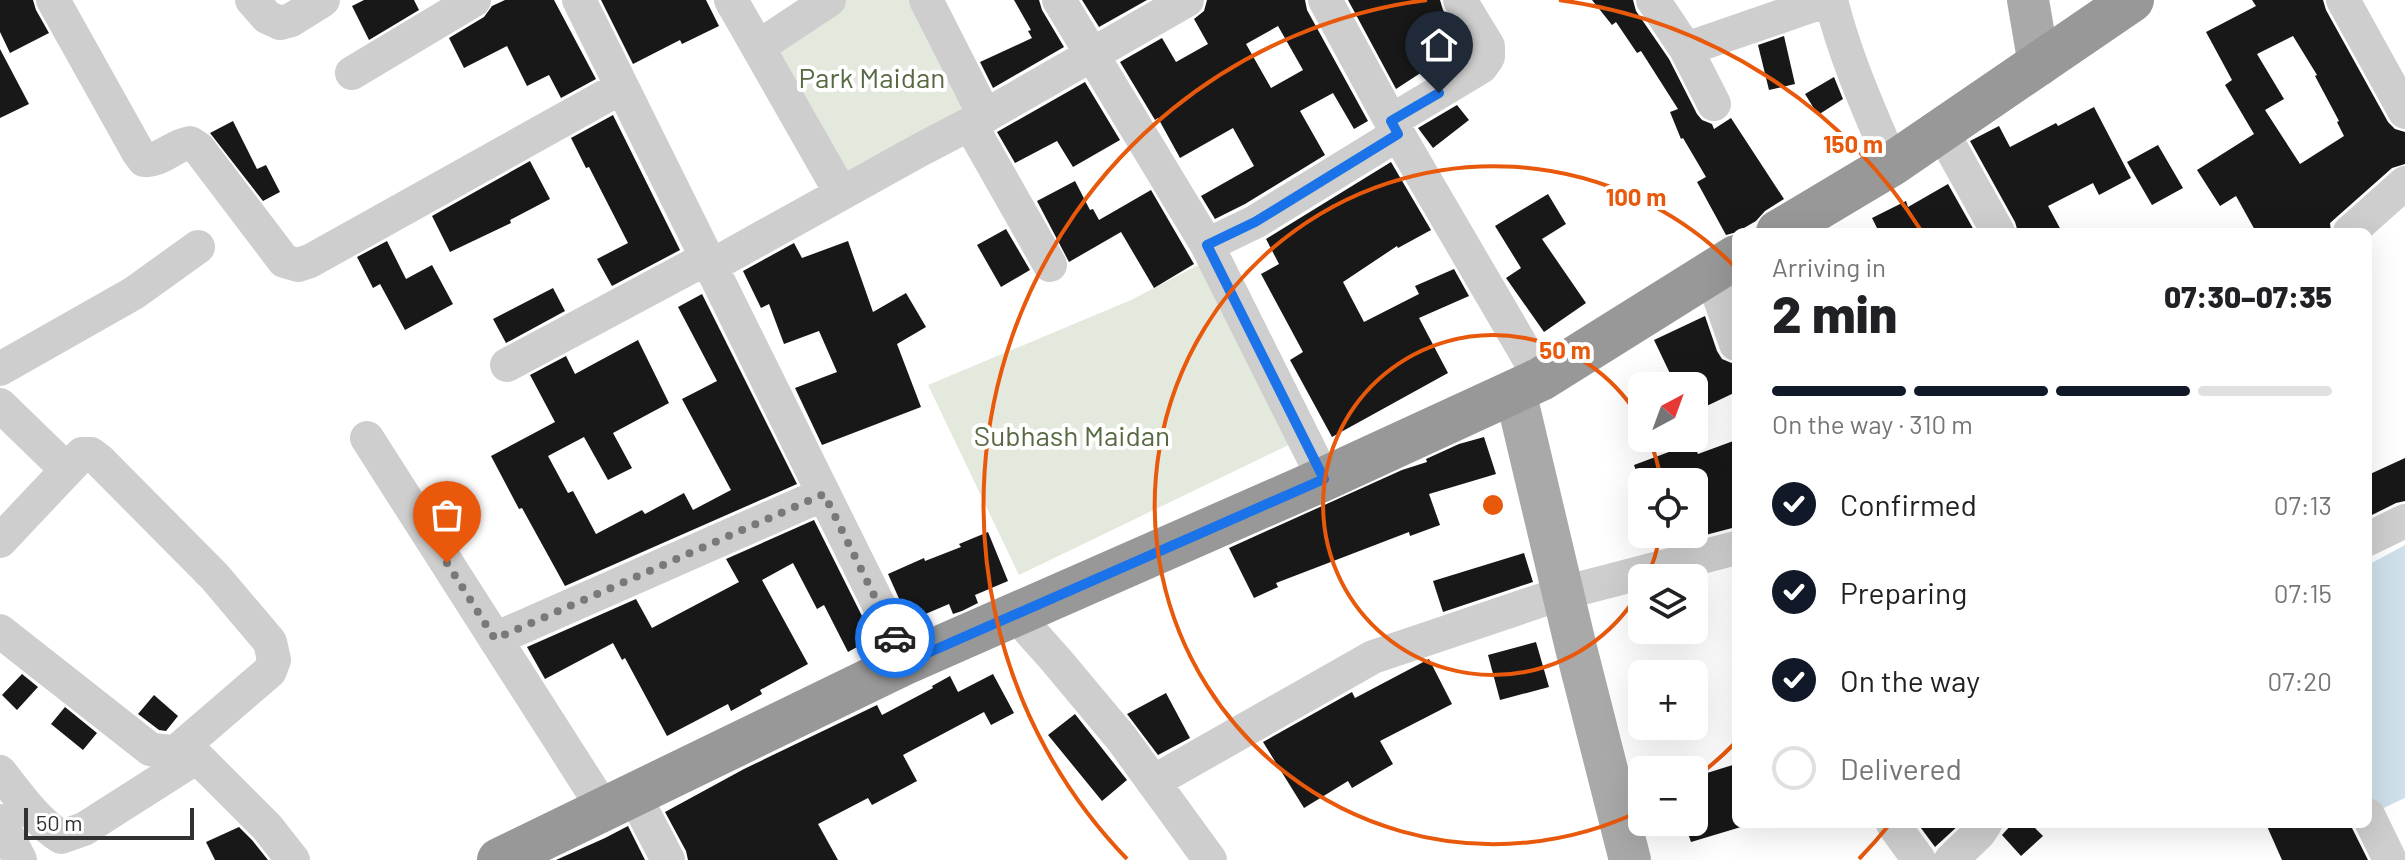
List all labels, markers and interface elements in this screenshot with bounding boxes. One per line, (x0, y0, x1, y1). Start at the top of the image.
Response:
pin (1405, 11, 1473, 93)
icon: home (1417, 23, 1461, 67)
park label: Park Maidan (799, 60, 945, 94)
text: 150 m (1823, 129, 1883, 158)
text: 100 m (1606, 182, 1666, 211)
text: Arriving in (1772, 251, 1886, 282)
text: 07:30–07:35 (2164, 278, 2332, 314)
text: 2 min (1772, 281, 1897, 343)
text: 50 m (1539, 335, 1591, 364)
north arrow (1628, 372, 1708, 452)
map controls (1628, 372, 1708, 836)
text: On the way · 310 m (1772, 408, 1973, 439)
park label: Subhash Maidan (974, 418, 1170, 452)
button: locate (1628, 468, 1708, 548)
pin (413, 481, 481, 563)
icon: check (1772, 482, 1816, 526)
text: Confirmed (1840, 486, 1977, 522)
text: 07:13 (2274, 489, 2332, 520)
centre of rings (1479, 491, 1507, 519)
icon: bag (425, 493, 469, 537)
button: layers (1628, 564, 1708, 644)
icon: check (1772, 570, 1816, 614)
text: Preparing (1840, 574, 1967, 610)
text: 07:15 (2274, 577, 2332, 608)
courier (855, 598, 935, 678)
icon: car (873, 616, 917, 660)
icon: check (1772, 658, 1816, 702)
button: + (1628, 660, 1708, 740)
text: On the way (1840, 662, 1980, 698)
text: 07:20 (2268, 665, 2332, 696)
text: Delivered (1840, 750, 1962, 786)
button: − (1628, 756, 1708, 836)
scale bar (24, 804, 194, 840)
text: 50 m (36, 809, 82, 835)

